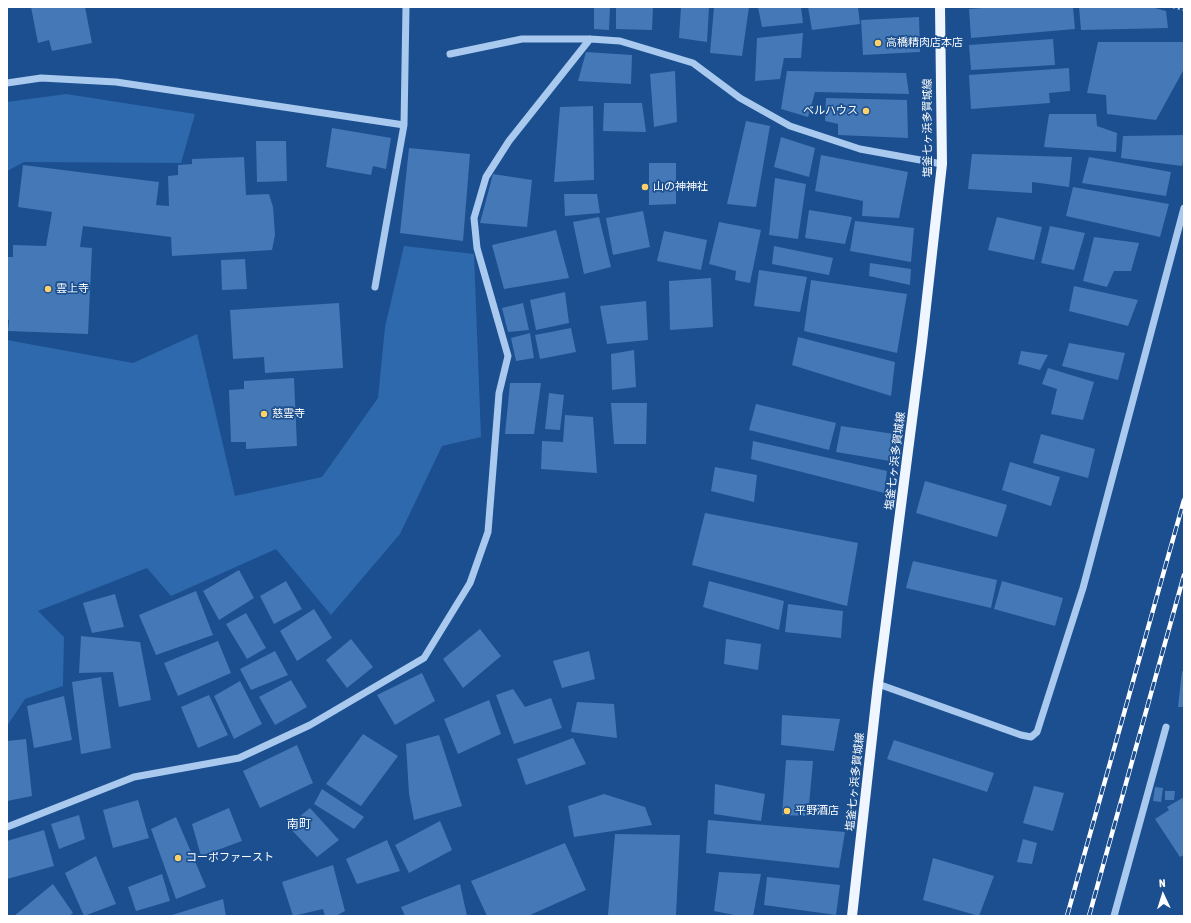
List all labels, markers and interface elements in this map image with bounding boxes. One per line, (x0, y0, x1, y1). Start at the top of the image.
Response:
place label: 高橋精肉店本店 (886, 36, 963, 50)
marker: 高橋精肉店本店 (873, 38, 883, 48)
street label: 塩釜七ヶ浜多賀城線 (921, 79, 935, 177)
place label: ベルハウス (803, 104, 858, 118)
marker: ベルハウス (861, 106, 871, 116)
place label: 山の神神社 (653, 180, 708, 194)
marker: 山の神神社 (640, 182, 650, 192)
place label: 雲上寺 (56, 282, 89, 296)
marker: 雲上寺 (43, 284, 53, 294)
place label: 慈雲寺 (272, 407, 305, 421)
marker: 慈雲寺 (259, 409, 269, 419)
street label: 塩釜七ヶ浜多賀城線 (882, 411, 908, 511)
street label: 塩釜七ヶ浜多賀城線 (843, 732, 867, 832)
place label: 平野酒店 (795, 804, 839, 818)
marker: 平野酒店 (782, 806, 792, 816)
district label: 南町 (287, 817, 311, 831)
place label: コーポファースト (186, 851, 274, 865)
marker: コーポファースト (173, 853, 183, 863)
north arrow (1143, 875, 1183, 915)
text: N (1159, 877, 1166, 889)

